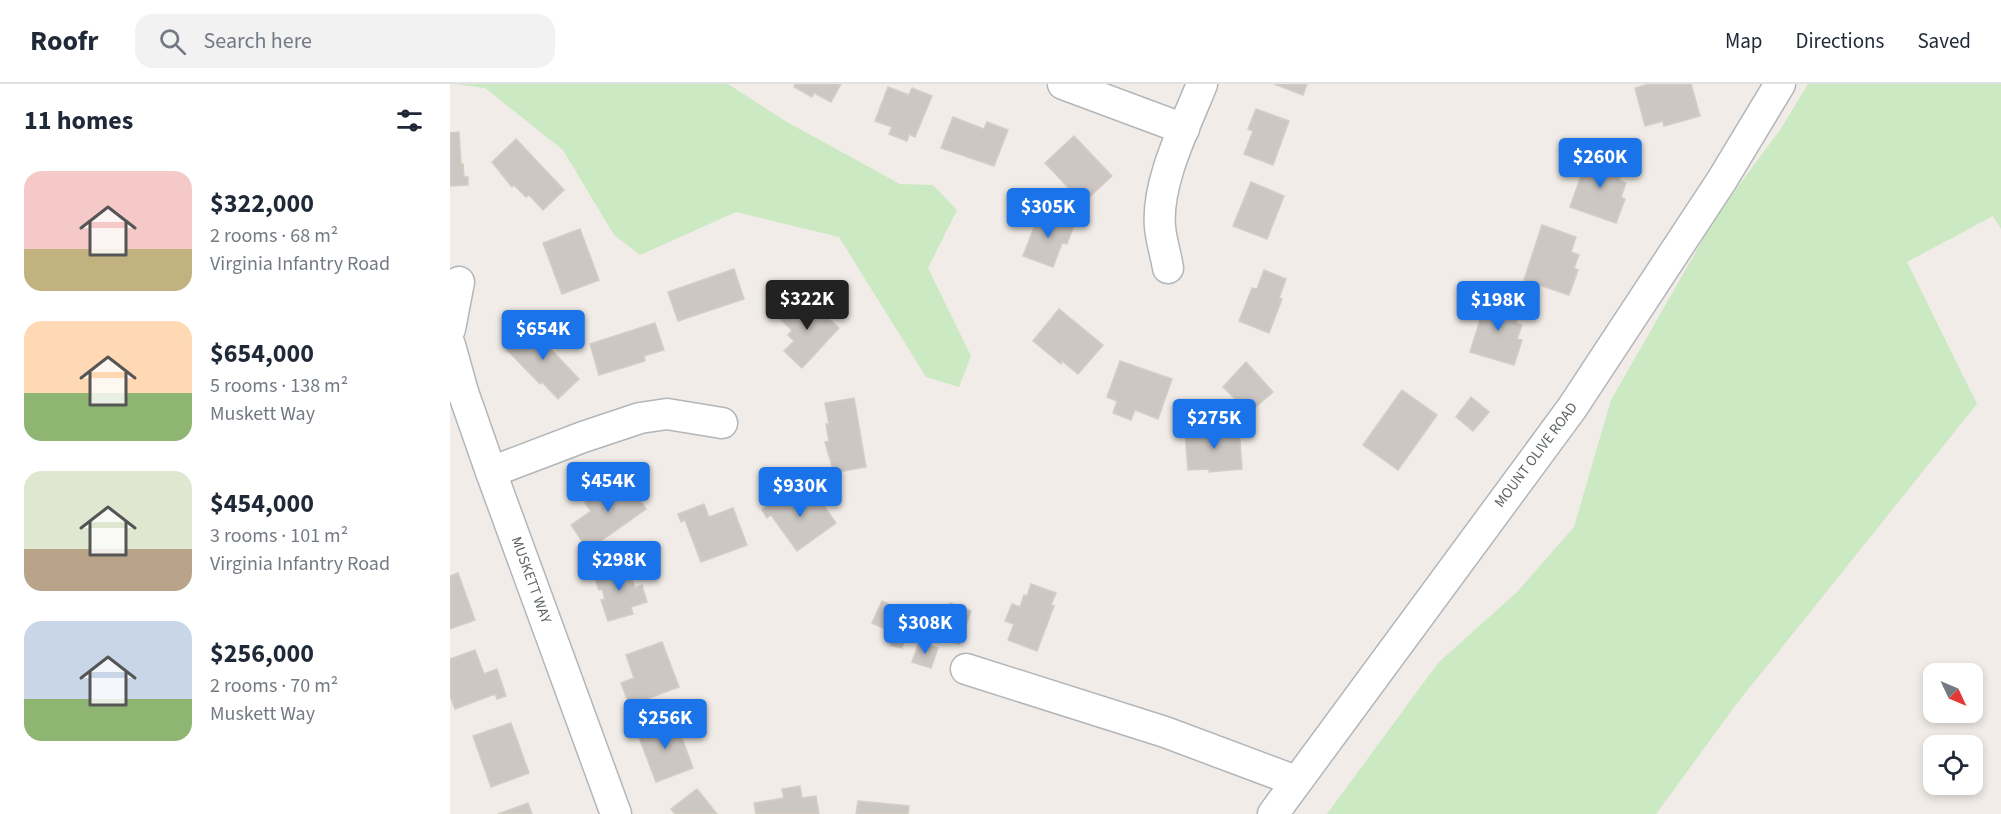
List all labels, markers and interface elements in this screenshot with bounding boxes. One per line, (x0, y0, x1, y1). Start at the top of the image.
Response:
search box (135, 14, 555, 68)
text: Roofr (30, 21, 99, 61)
icon: search (156, 25, 189, 58)
text: Search here (204, 25, 312, 57)
text: Map (1725, 26, 1763, 56)
text: Directions (1796, 26, 1884, 56)
text: Saved (1917, 26, 1971, 56)
text: 11 homes (24, 102, 133, 139)
icon: filters (393, 104, 426, 137)
pin: $260K (1558, 138, 1642, 189)
text: $260K (1573, 143, 1627, 171)
text: $322,000 (210, 185, 314, 222)
pin: $305K (1006, 188, 1090, 239)
text: $305K (1021, 193, 1075, 221)
icon: home (72, 195, 144, 267)
text: 2 rooms · 68 m² (210, 222, 338, 250)
text: Virginia Infantry Road (210, 250, 390, 278)
pin: $322K (765, 280, 849, 331)
pin: $198K (1456, 281, 1540, 332)
text: $322K (780, 285, 834, 313)
text: $198K (1471, 286, 1525, 314)
pin: $654K (501, 310, 585, 361)
text: $654K (516, 315, 570, 343)
text: $654,000 (210, 335, 314, 372)
icon: home (72, 345, 144, 417)
text: 5 rooms · 138 m² (210, 372, 348, 400)
street label: MOUNT OLIVE ROAD (1489, 398, 1583, 512)
pin: $275K (1172, 399, 1256, 450)
text: Muskett Way (210, 400, 315, 428)
text: $275K (1187, 404, 1241, 432)
pin: $454K (566, 462, 650, 513)
text: $454K (581, 467, 635, 495)
pin: $930K (758, 467, 842, 518)
text: $930K (773, 472, 827, 500)
text: $454,000 (210, 485, 314, 522)
icon: home (72, 495, 144, 567)
text: 3 rooms · 101 m² (210, 522, 348, 550)
street label: MUSKETT WAY (506, 534, 557, 627)
pin: $298K (577, 541, 661, 592)
text: $298K (592, 546, 646, 574)
text: Virginia Infantry Road (210, 550, 390, 578)
pin: $308K (883, 604, 967, 655)
text: $308K (898, 609, 952, 637)
text: $256,000 (210, 635, 314, 672)
icon: home (72, 645, 144, 717)
north arrow (1923, 663, 1983, 723)
map controls (1923, 663, 1983, 795)
text: 2 rooms · 70 m² (210, 672, 338, 700)
pin: $256K (623, 699, 707, 750)
text: Muskett Way (210, 700, 315, 728)
text: $256K (638, 704, 692, 732)
button: locate (1923, 735, 1983, 795)

